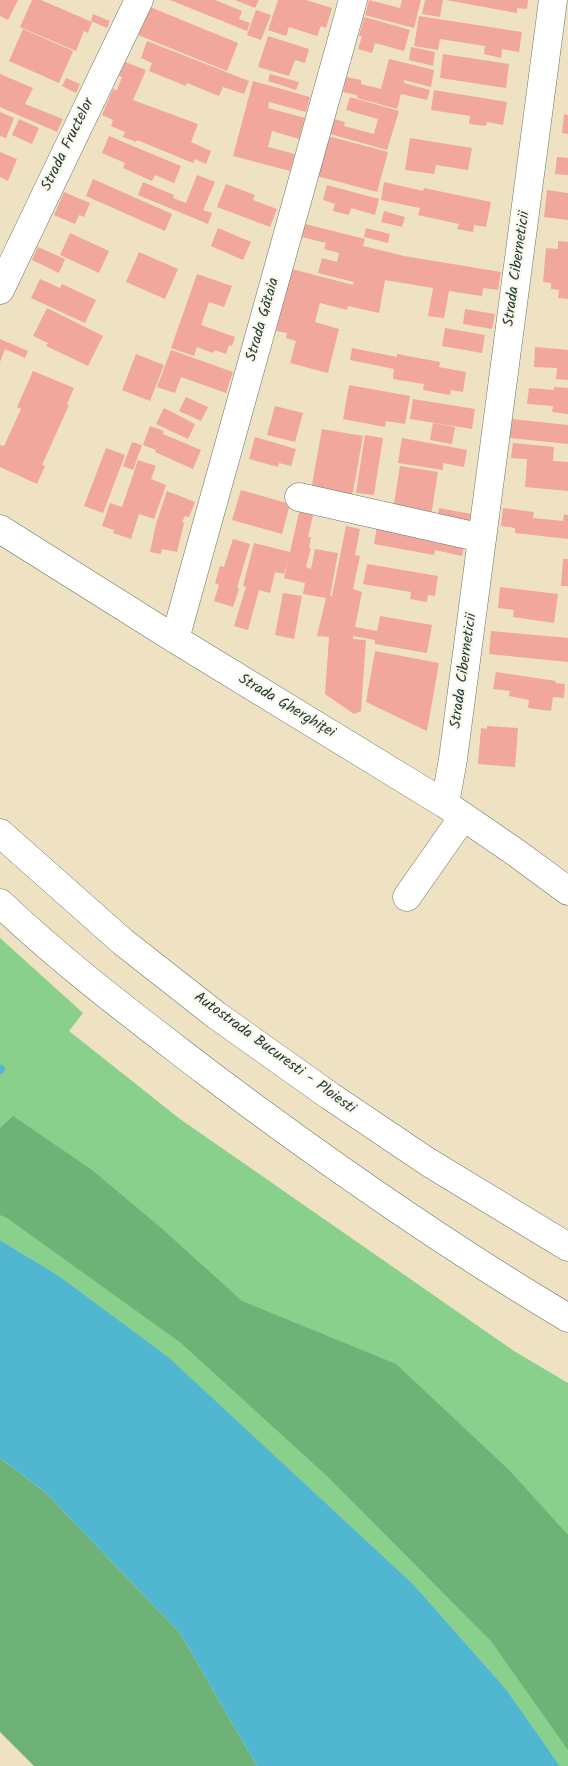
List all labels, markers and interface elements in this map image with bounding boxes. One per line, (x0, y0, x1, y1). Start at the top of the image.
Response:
street label: Strada Fructelor (39, 96, 99, 194)
street label: Strada Ciberneticii (501, 210, 535, 328)
street label: Strada Gătaia (243, 276, 285, 364)
street label: Strada Ciberneticii (448, 612, 482, 730)
street label: Strada Gherghiței (234, 671, 338, 743)
street label: Autostrada Bucuresti - Ploiesti (190, 989, 358, 1119)

